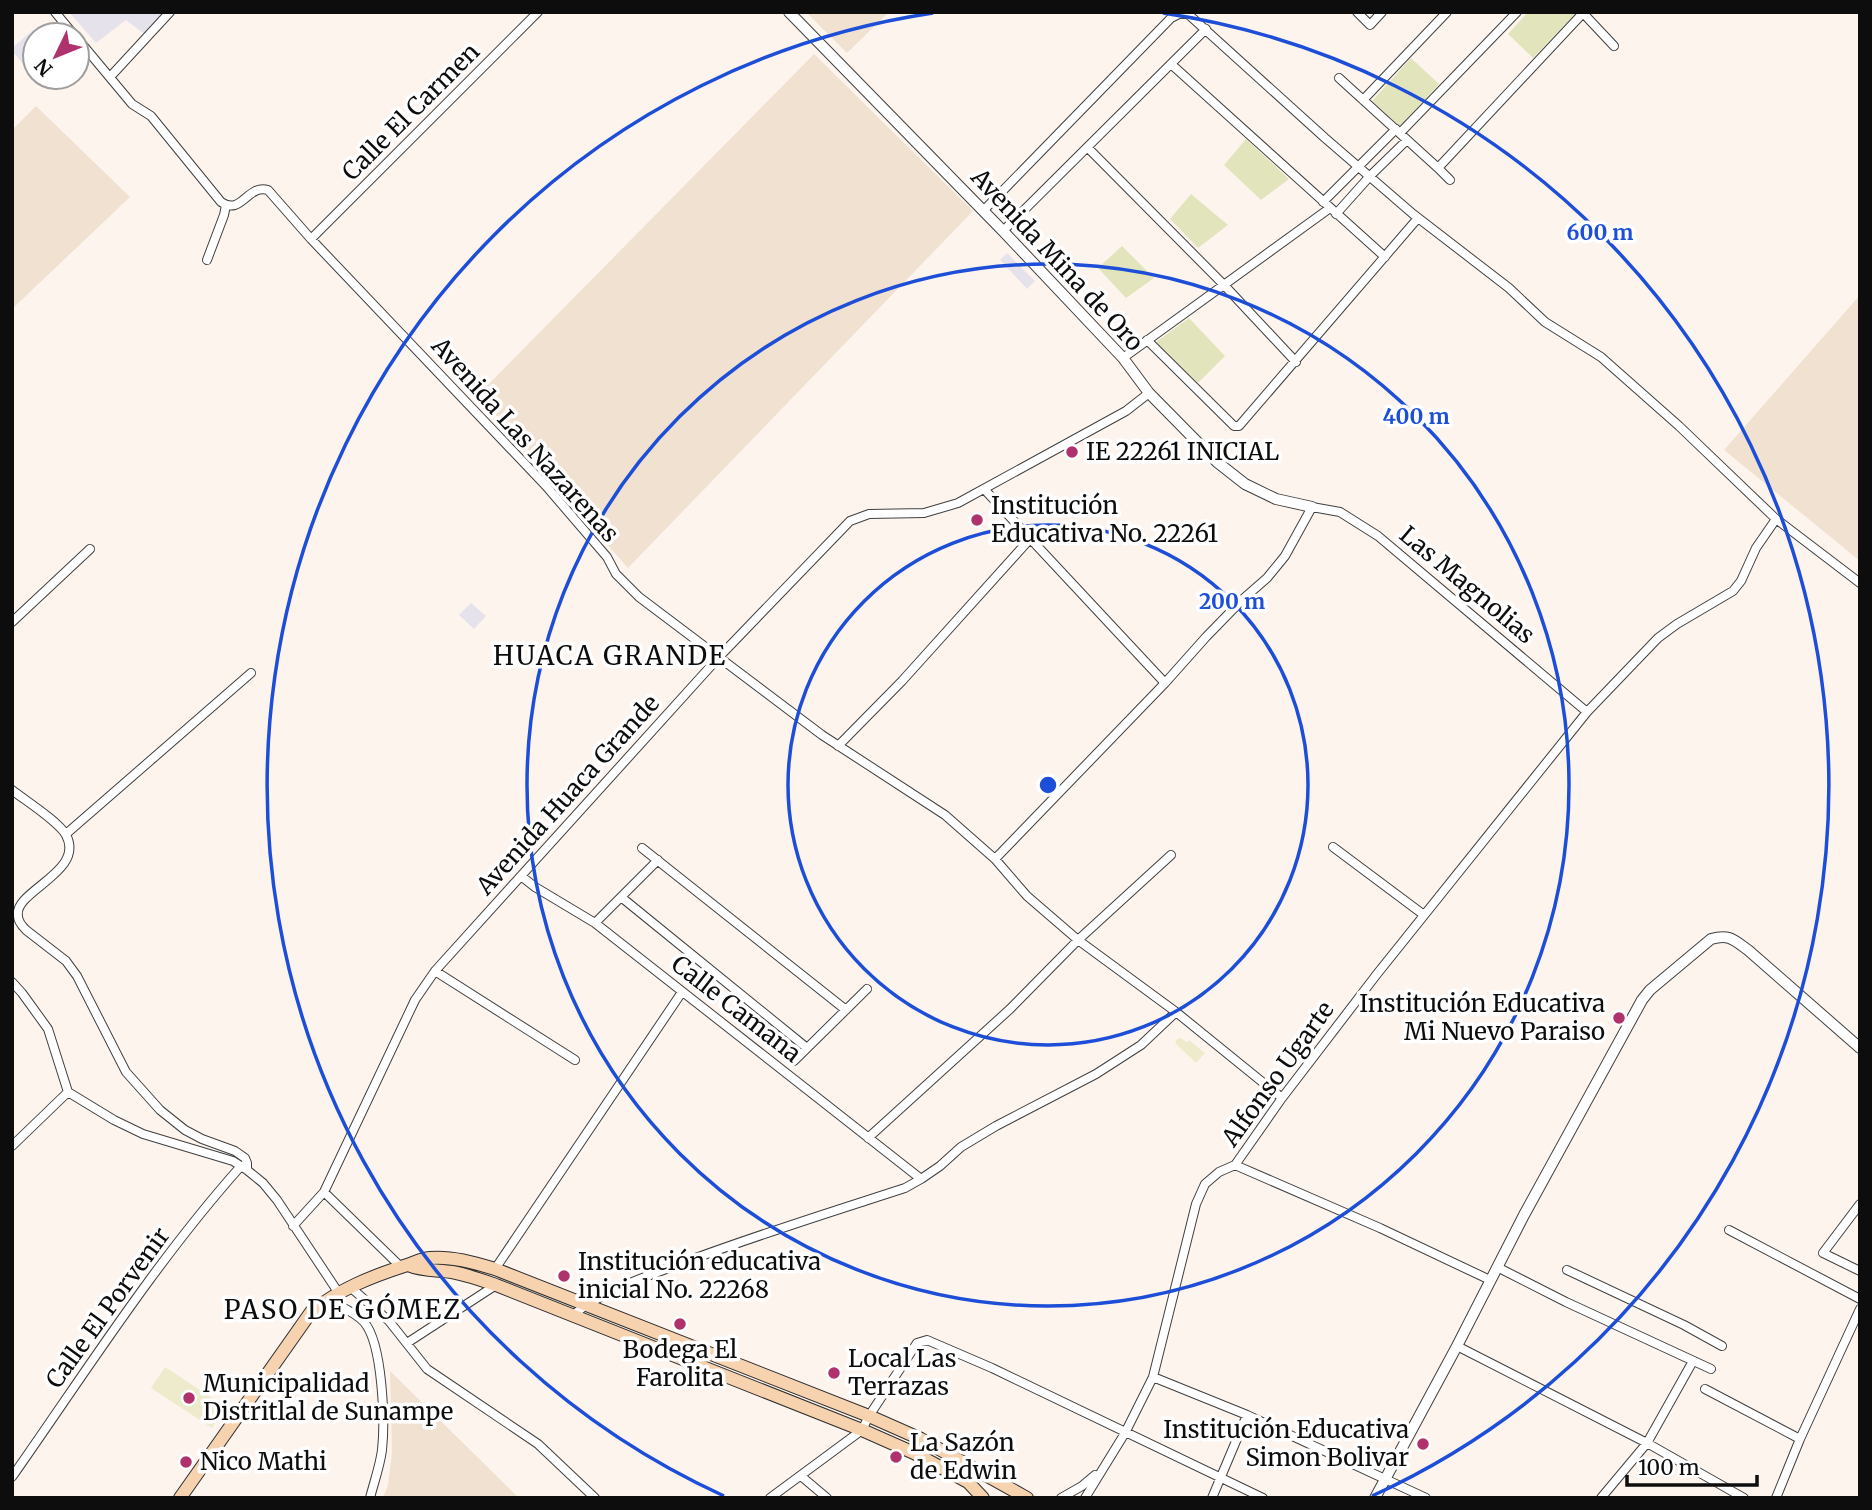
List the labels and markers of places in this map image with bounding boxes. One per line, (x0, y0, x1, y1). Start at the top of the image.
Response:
place label: IE 22261 INICIAL (1086, 436, 1279, 467)
marker: IE 22261 INICIAL (1064, 444, 1080, 460)
place label: Institución Educativa No. 22261 (991, 490, 1218, 549)
marker: Institución Educativa No. 22261 (969, 512, 985, 528)
centre of rings (1036, 773, 1060, 797)
place label: Institución Educativa Mi Nuevo Paraiso (1359, 988, 1605, 1047)
marker: Institución Educativa Mi Nuevo Paraiso (1611, 1010, 1627, 1026)
place label: Institución educativa inicial No. 22268 (578, 1246, 821, 1305)
marker: Institución educativa inicial No. 22268 (556, 1268, 572, 1284)
marker: Bodega El Farolita (672, 1316, 688, 1332)
place label: Bodega El Farolita (623, 1334, 737, 1393)
place label: Local Las Terrazas (848, 1343, 956, 1402)
marker: Local Las Terrazas (826, 1365, 842, 1381)
place label: Municipalidad Distritlal de Sunampe (203, 1368, 453, 1427)
marker: Municipalidad Distritlal de Sunampe (181, 1390, 197, 1406)
place label: Institución Educativa Simon Bolivar (1163, 1414, 1409, 1473)
place label: La Sazón de Edwin (910, 1427, 1017, 1486)
marker: Institución Educativa Simon Bolivar (1415, 1436, 1431, 1452)
place label: Nico Mathi (200, 1446, 327, 1477)
marker: La Sazón de Edwin (888, 1449, 904, 1465)
marker: Nico Mathi (178, 1454, 194, 1470)

